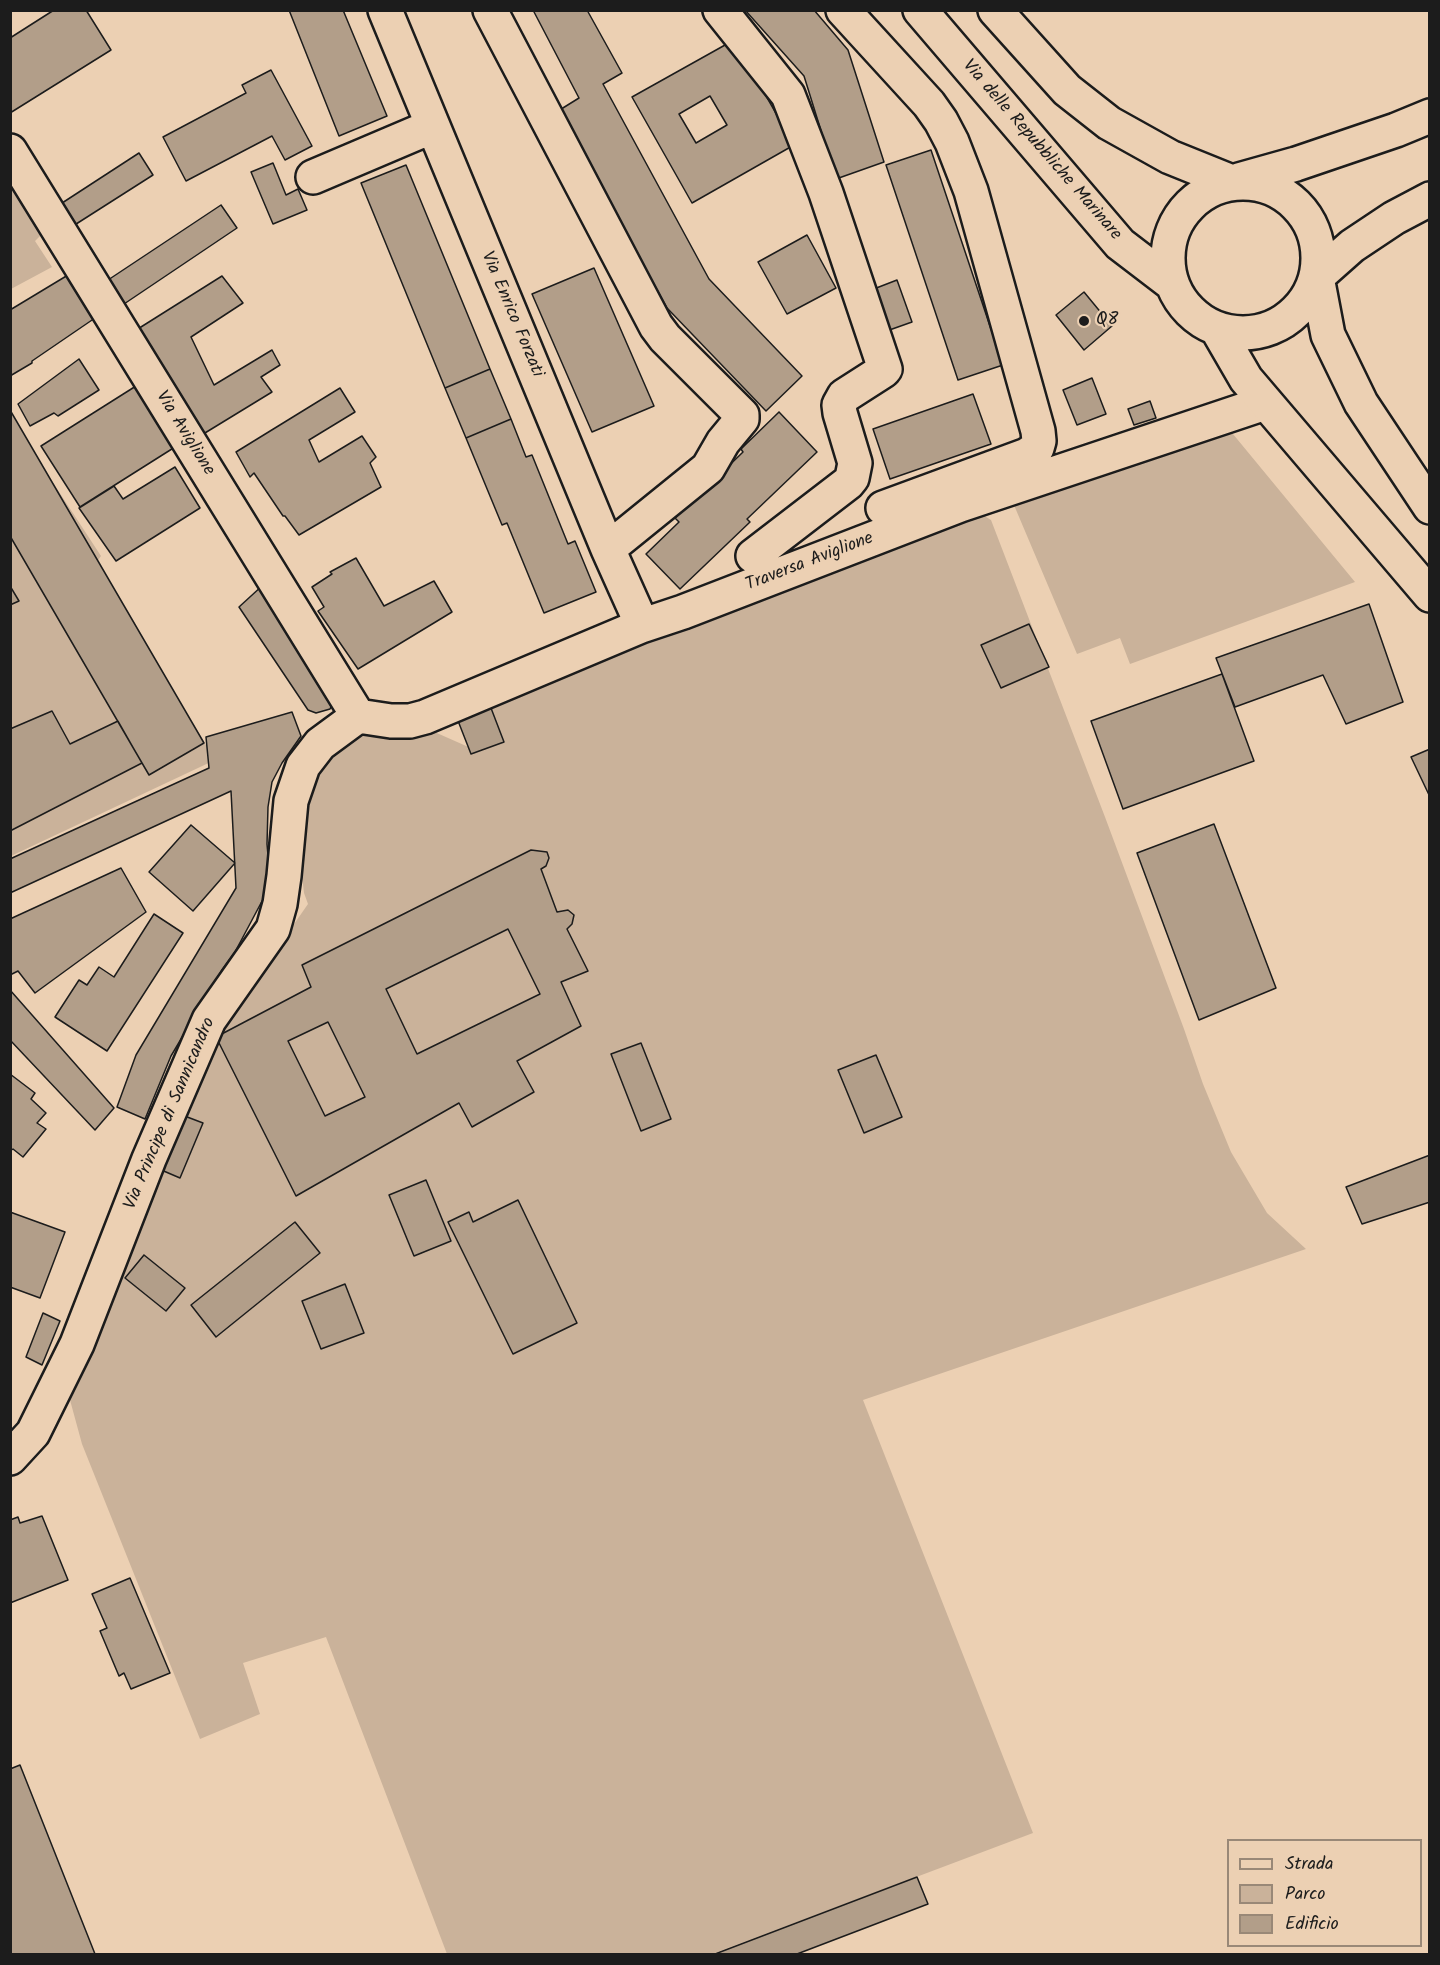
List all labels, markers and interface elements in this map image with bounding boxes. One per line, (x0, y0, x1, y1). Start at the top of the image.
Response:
street label: Via delle Repubbliche Marinare (957, 56, 1125, 246)
street label: Via Enrico Forzati (475, 249, 547, 381)
place label: Q8 (1096, 310, 1118, 332)
marker: Q8 (1077, 314, 1091, 328)
street label: Via Aviglione (150, 388, 218, 480)
street label: Traversa Aviglione (743, 529, 877, 597)
street label: Via Principe di Sannicandro (121, 1015, 221, 1213)
legend (1227, 1839, 1422, 1947)
text: Strada (1285, 1850, 1333, 1879)
text: Parco (1285, 1880, 1325, 1909)
text: Edificio (1285, 1910, 1339, 1939)

